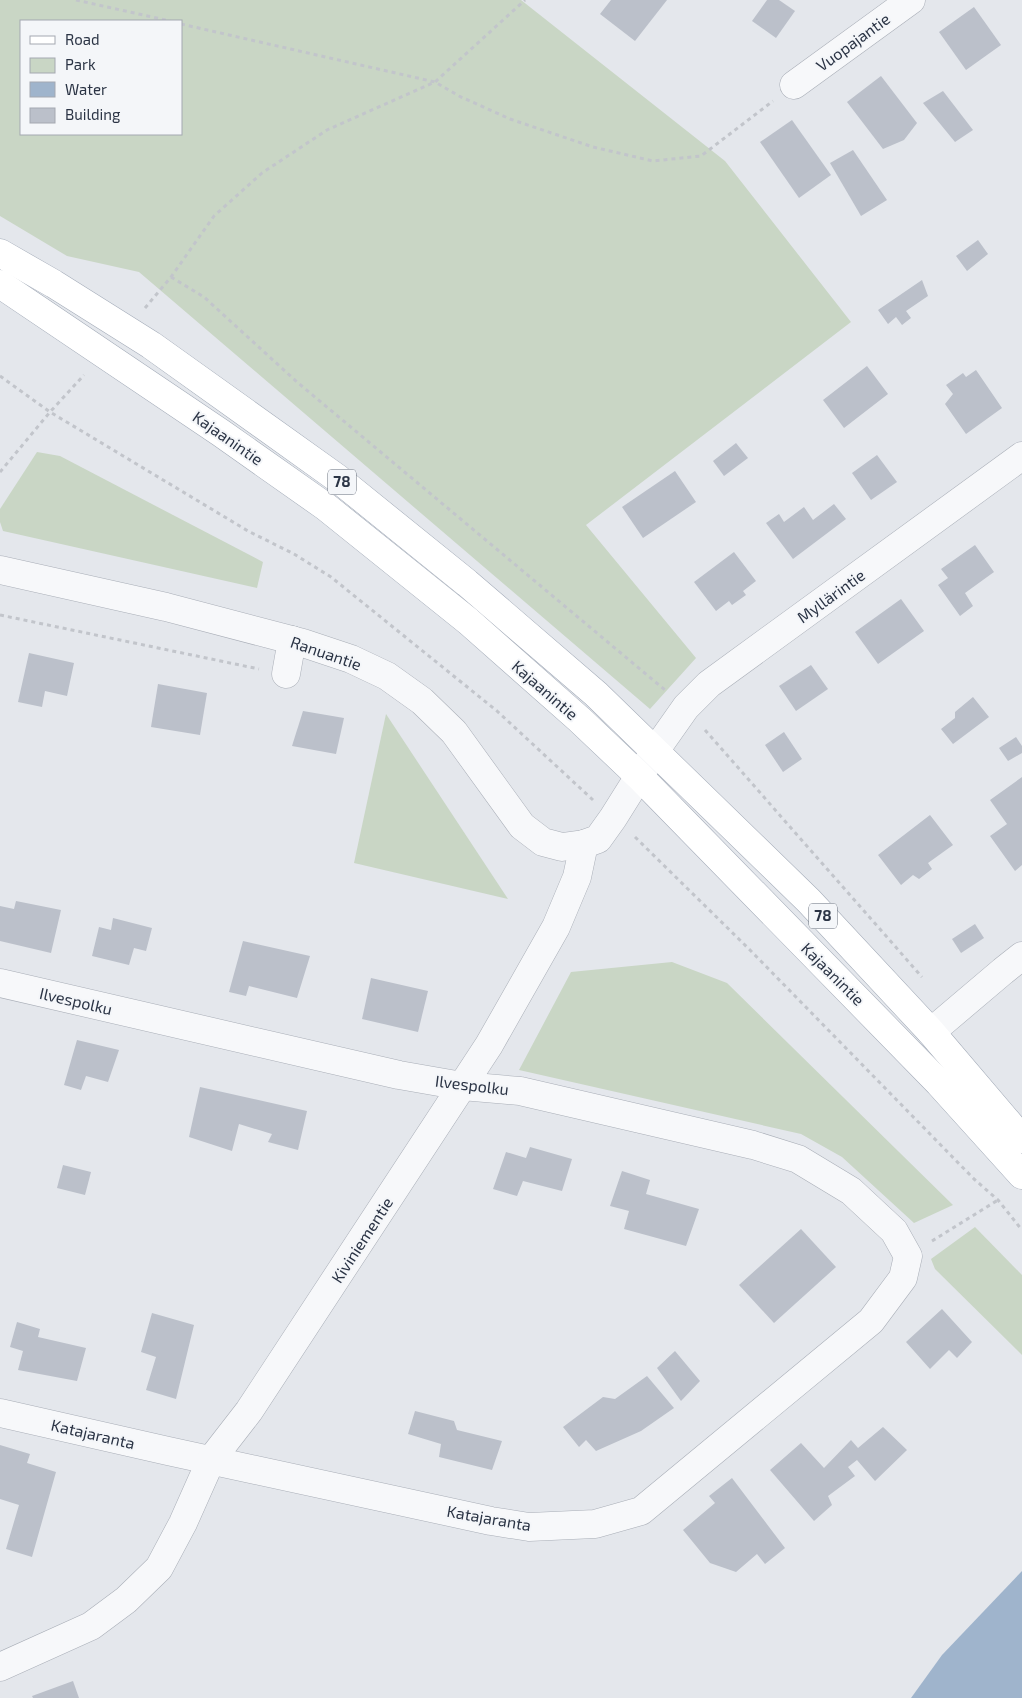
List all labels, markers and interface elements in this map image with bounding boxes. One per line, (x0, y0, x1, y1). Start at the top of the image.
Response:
street label: Vuopajantie (812, 9, 894, 75)
legend (20, 20, 182, 135)
text: Road (65, 30, 100, 48)
text: Park (65, 55, 96, 73)
text: Water (65, 80, 107, 98)
text: Building (65, 105, 121, 123)
street label: Kajaanintie (189, 407, 267, 469)
road number: 78 (328, 470, 356, 494)
street label: Myllärintie (793, 565, 868, 627)
street label: Ranuantie (288, 632, 364, 674)
street label: Kajaanintie (508, 656, 582, 724)
road number: 78 (809, 904, 837, 928)
street label: Kajaanintie (797, 938, 869, 1010)
street label: Ilvespolku (38, 983, 114, 1018)
street label: Ilvespolku (434, 1071, 510, 1098)
street label: Kiviniementie (327, 1193, 396, 1286)
street label: Katajaranta (49, 1415, 137, 1453)
street label: Katajaranta (445, 1501, 533, 1535)

